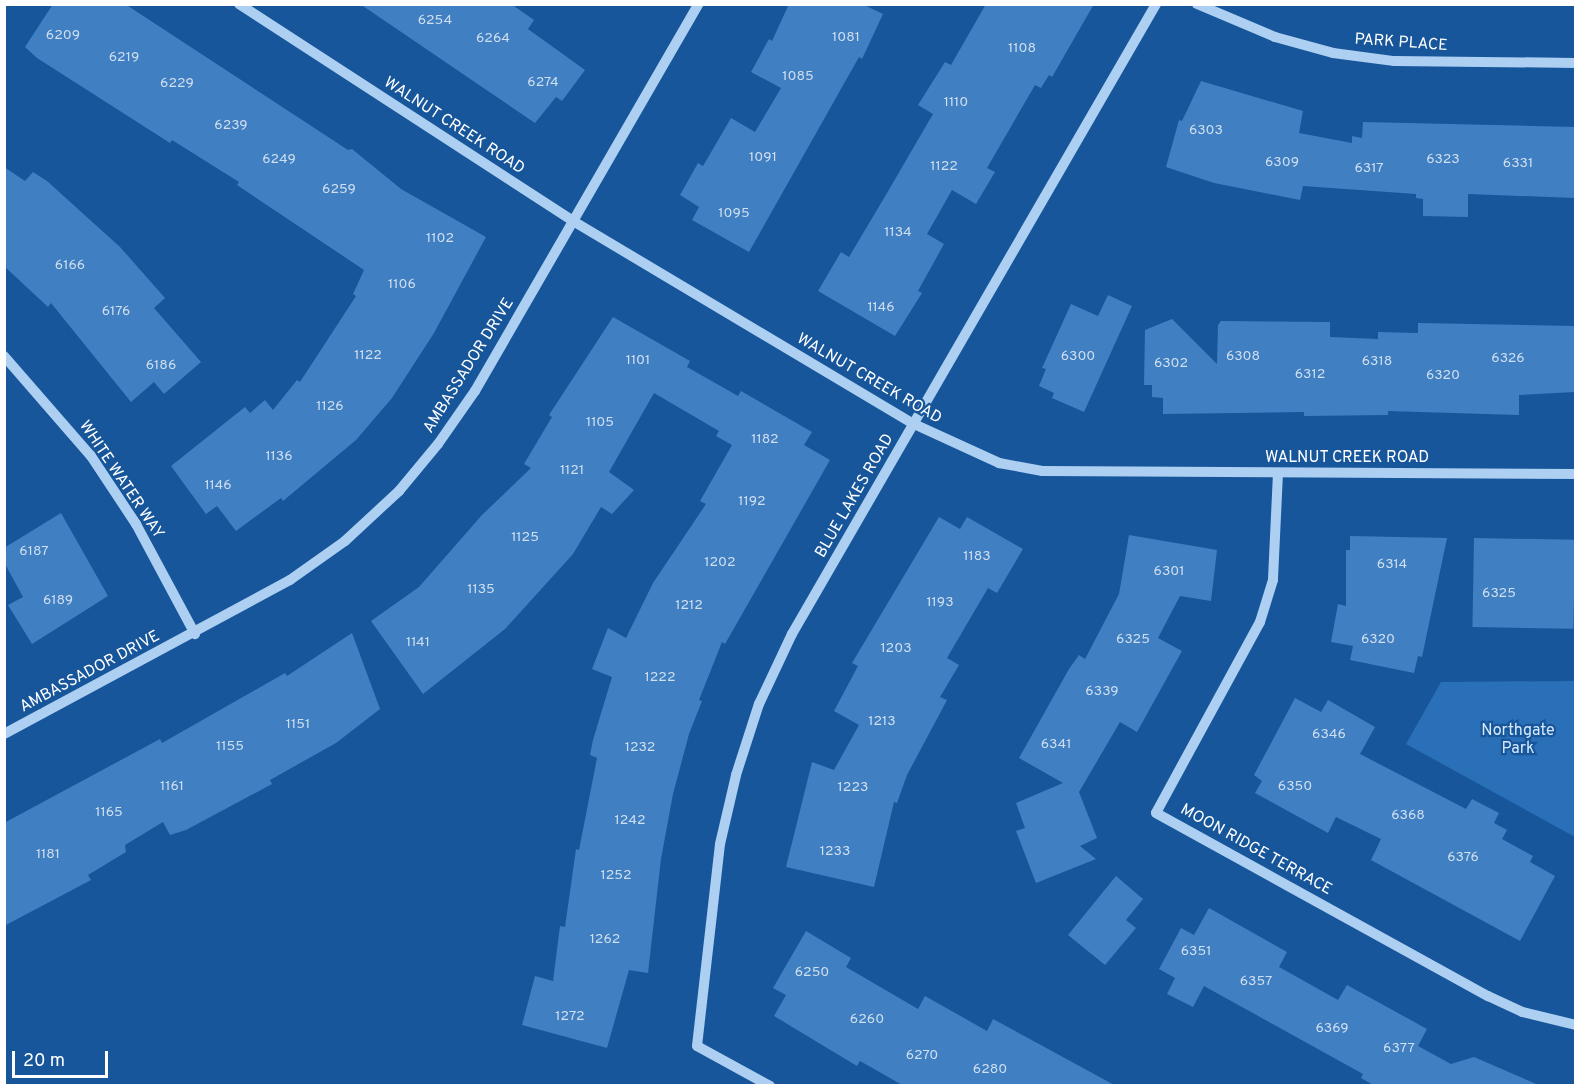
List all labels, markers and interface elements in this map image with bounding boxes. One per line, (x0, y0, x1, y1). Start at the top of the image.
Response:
house number: 6254 (418, 13, 452, 29)
house number: 6209 (46, 28, 80, 44)
house number: 1081 (832, 30, 860, 46)
street label: PARK PLACE (1354, 30, 1448, 56)
house number: 6264 (476, 31, 510, 47)
house number: 1108 (1008, 41, 1036, 57)
house number: 6219 (109, 50, 139, 66)
house number: 1085 (782, 69, 814, 85)
street label: WALNUT CREEK ROAD (380, 73, 528, 179)
house number: 6274 (527, 75, 559, 91)
house number: 6229 (160, 76, 194, 92)
house number: 1110 (944, 95, 968, 111)
house number: 6239 (214, 118, 248, 134)
house number: 6303 (1189, 123, 1223, 139)
house number: 1091 (749, 150, 777, 166)
house number: 6249 (262, 152, 296, 168)
house number: 6323 (1426, 152, 1460, 168)
house number: 6309 (1265, 155, 1299, 171)
house number: 6331 (1503, 156, 1533, 172)
house number: 1122 (930, 159, 958, 175)
house number: 6317 (1354, 161, 1384, 177)
house number: 6259 (322, 182, 356, 198)
house number: 1095 (718, 206, 750, 222)
house number: 1134 (884, 225, 912, 241)
house number: 1102 (426, 231, 454, 247)
house number: 6166 (55, 258, 85, 274)
house number: 1106 (388, 277, 416, 293)
street label: AMBASSADOR DRIVE (420, 295, 518, 437)
house number: 1146 (867, 300, 895, 316)
house number: 6176 (102, 304, 130, 320)
street label: WALNUT CREEK ROAD (793, 329, 945, 429)
house number: 1122 (354, 348, 382, 364)
house number: 6300 (1061, 349, 1095, 365)
house number: 6308 (1226, 349, 1260, 365)
house number: 6326 (1491, 351, 1525, 367)
house number: 1101 (626, 353, 650, 369)
house number: 6318 (1362, 354, 1392, 370)
house number: 6302 (1154, 356, 1188, 372)
house number: 6186 (146, 358, 176, 374)
house number: 6312 (1295, 367, 1325, 383)
house number: 6320 (1426, 368, 1460, 384)
house number: 1126 (316, 399, 344, 415)
house number: 1105 (586, 415, 614, 431)
street label: WHITE WATER WAY (74, 417, 168, 543)
street label: BLUE LAKES ROAD (812, 431, 898, 561)
house number: 1182 (751, 432, 779, 448)
street label: WALNUT CREEK ROAD (1265, 448, 1429, 468)
house number: 1136 (265, 449, 293, 465)
house number: 1121 (560, 463, 584, 479)
house number: 1146 (204, 478, 232, 494)
house number: 1192 (738, 494, 766, 510)
house number: 1125 (511, 530, 539, 546)
house number: 6187 (19, 544, 49, 560)
house number: 1183 (963, 549, 991, 565)
house number: 1202 (704, 555, 736, 571)
house number: 6314 (1377, 557, 1407, 573)
house number: 6301 (1154, 564, 1184, 580)
house number: 1135 (467, 582, 495, 598)
house number: 6325 (1482, 586, 1516, 602)
house number: 6189 (43, 593, 73, 609)
house number: 1193 (926, 595, 954, 611)
house number: 1212 (675, 598, 703, 614)
street label: AMBASSADOR DRIVE (17, 627, 163, 717)
house number: 6325 (1116, 632, 1150, 648)
house number: 6320 (1361, 632, 1395, 648)
house number: 1141 (406, 635, 430, 651)
house number: 1203 (880, 641, 912, 657)
house number: 1222 (645, 670, 675, 686)
house number: 6339 (1085, 684, 1119, 700)
house number: 1213 (868, 714, 896, 730)
house number: 1151 (286, 717, 310, 733)
park label: Northgate Park (1481, 721, 1555, 759)
house number: 6346 (1312, 727, 1346, 743)
house number: 6341 (1041, 737, 1071, 753)
house number: 1155 (216, 739, 244, 755)
house number: 1232 (625, 740, 655, 756)
house number: 1161 (160, 779, 184, 795)
house number: 6350 (1278, 779, 1312, 795)
house number: 1223 (838, 780, 868, 796)
street label: MOON RIDGE TERRACE (1177, 800, 1335, 900)
house number: 1165 (95, 805, 123, 821)
house number: 6368 (1391, 808, 1425, 824)
house number: 1242 (615, 813, 645, 829)
house number: 1233 (820, 844, 850, 860)
house number: 1181 (36, 847, 60, 863)
house number: 6376 (1447, 850, 1479, 866)
house number: 1252 (601, 868, 631, 884)
house number: 1262 (590, 932, 620, 948)
house number: 6351 (1181, 944, 1211, 960)
house number: 6250 (795, 965, 829, 981)
house number: 6357 (1240, 974, 1272, 990)
house number: 1272 (555, 1009, 585, 1025)
house number: 6260 (850, 1012, 884, 1028)
house number: 6369 (1315, 1021, 1349, 1037)
scale bar (15, 1039, 111, 1077)
house number: 6377 (1383, 1041, 1415, 1057)
house number: 6270 (906, 1048, 938, 1064)
text: 20 m (23, 1050, 65, 1073)
house number: 6280 (973, 1062, 1007, 1078)

